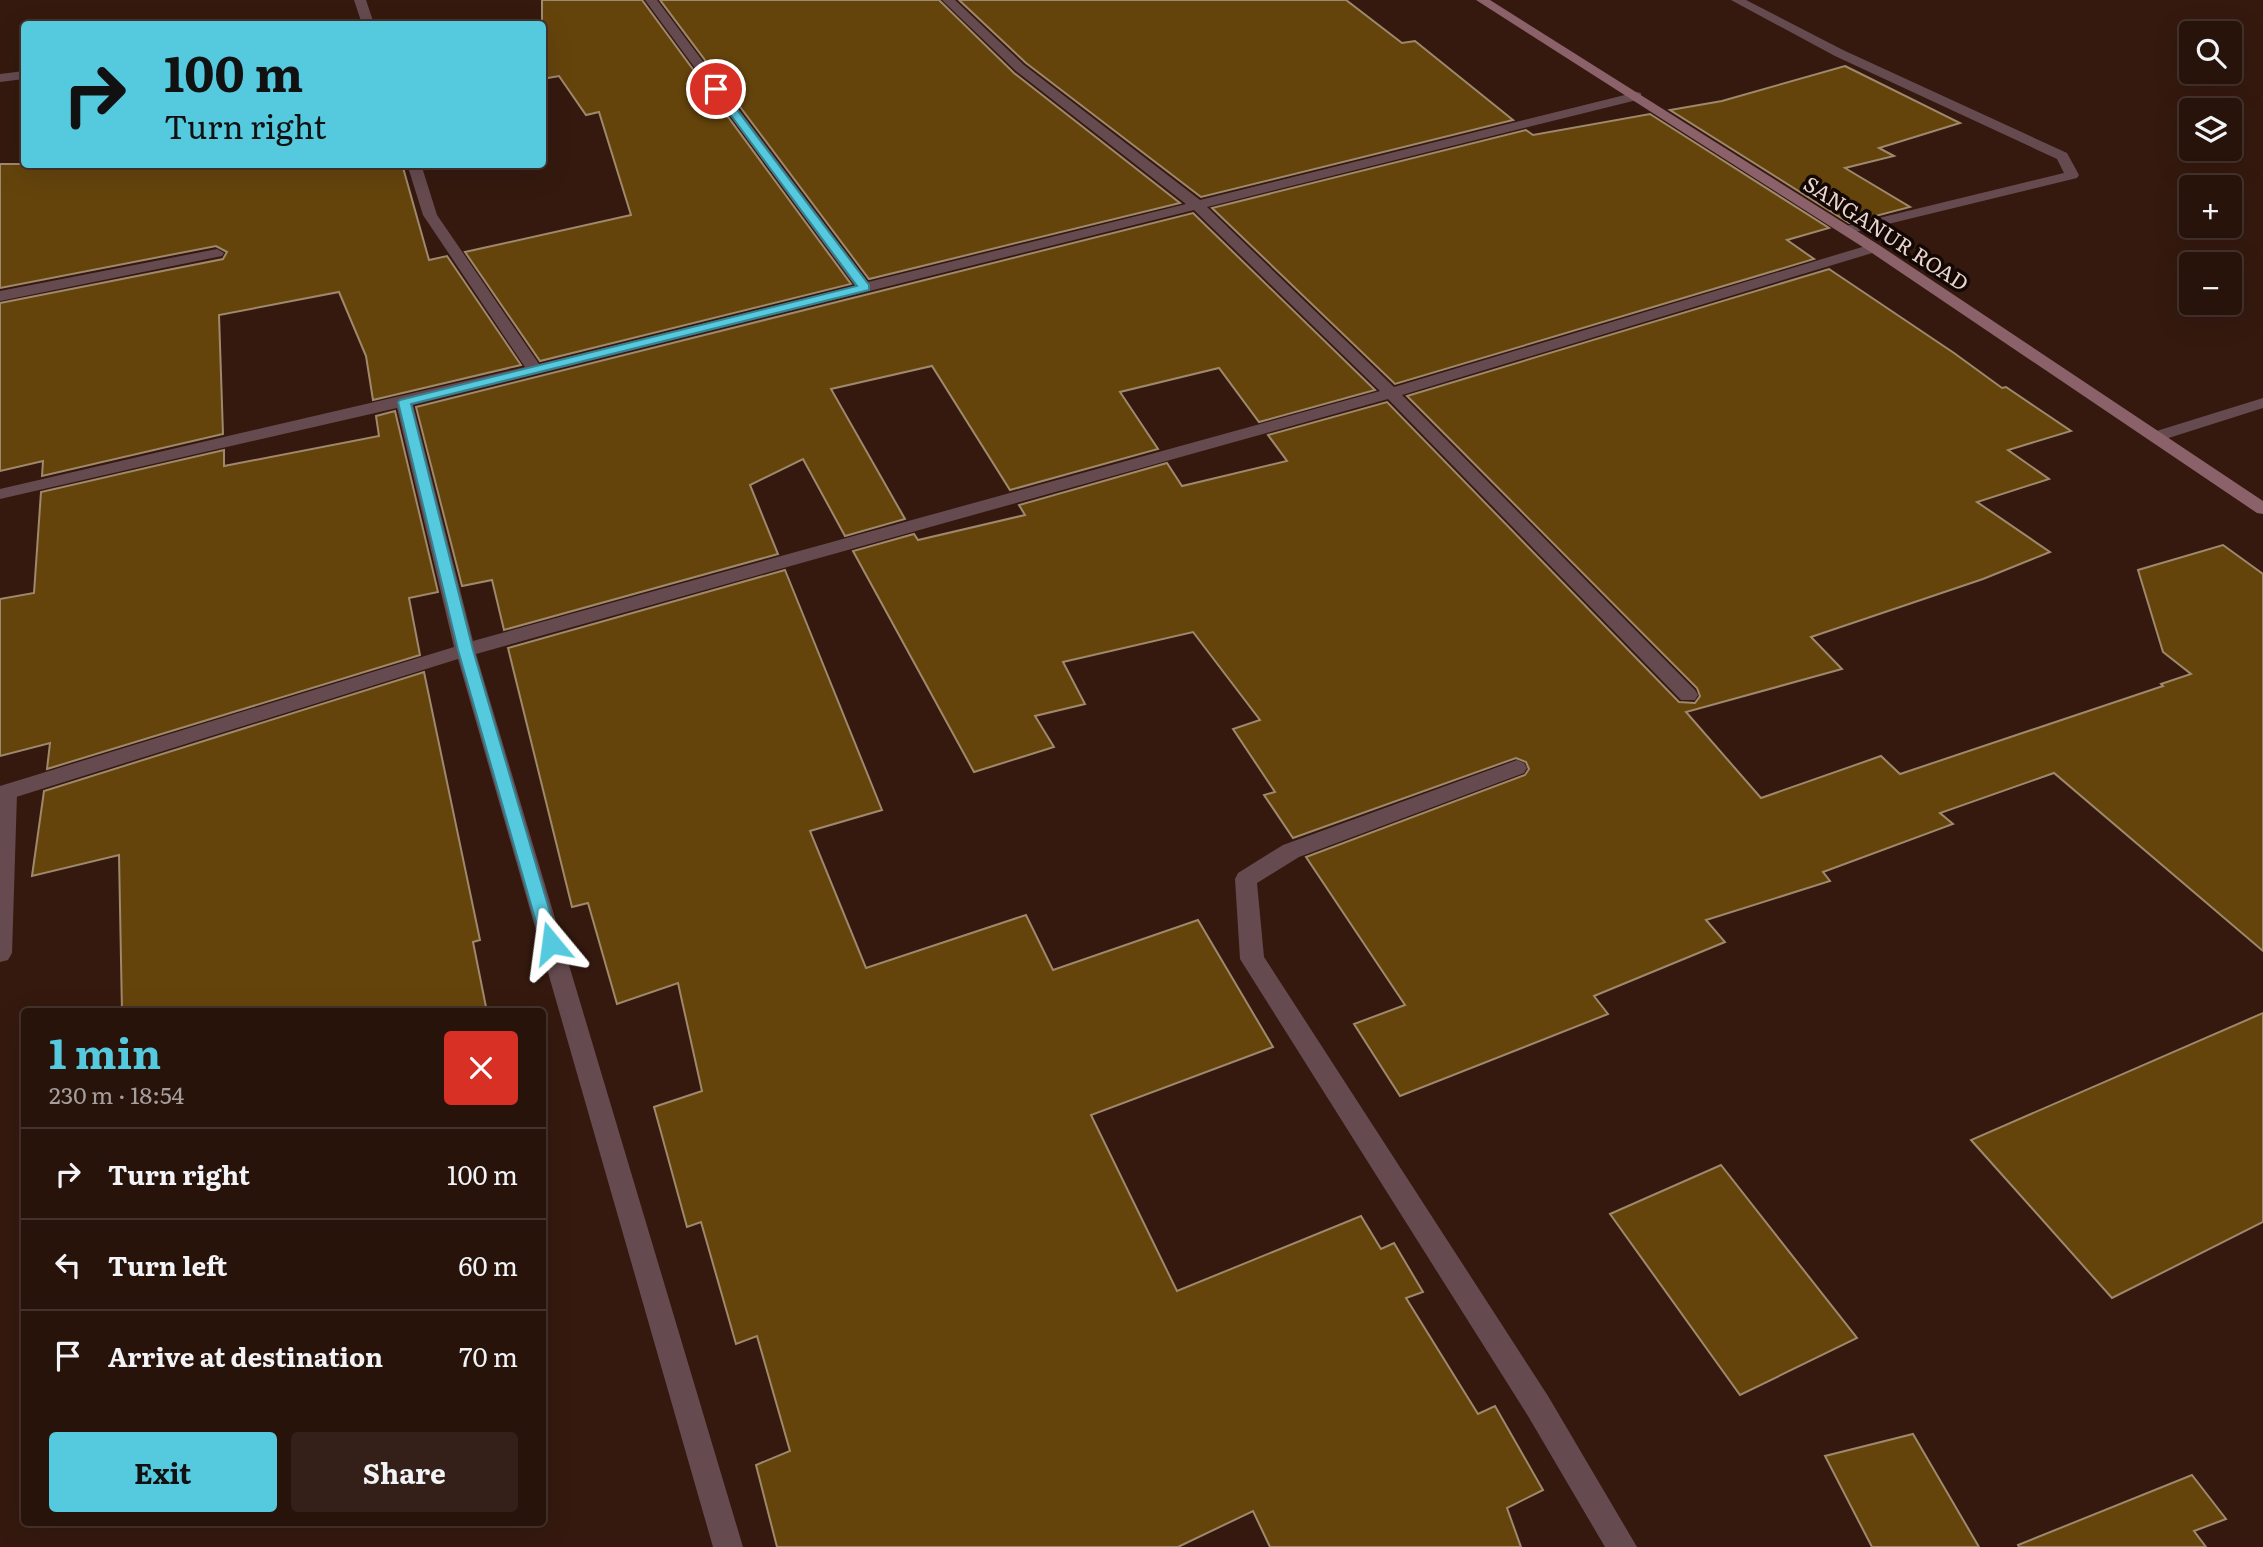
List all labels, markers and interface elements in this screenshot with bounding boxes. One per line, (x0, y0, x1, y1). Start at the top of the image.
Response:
map controls (2179, 21, 2242, 315)
button: search (2179, 21, 2242, 84)
text: 100 m (164, 34, 303, 107)
icon: right (49, 49, 140, 140)
pin (686, 59, 746, 119)
icon: arrive (697, 70, 735, 108)
button: layers (2179, 98, 2242, 161)
text: Turn right (164, 101, 326, 149)
street label: SANGANUR ROAD (1798, 167, 1976, 297)
button: + (2179, 175, 2242, 238)
button: − (2179, 252, 2242, 315)
position arrow (514, 906, 588, 980)
text: 1 min (49, 1020, 161, 1082)
button: close (444, 1031, 518, 1105)
text: 230 m · 18:54 (49, 1077, 184, 1111)
text: Turn right (108, 1154, 250, 1193)
text: 100 m (447, 1154, 518, 1193)
icon: right (49, 1155, 87, 1193)
text: Turn left (108, 1245, 227, 1284)
text: 60 m (459, 1245, 518, 1284)
icon: left (49, 1246, 87, 1284)
text: Arrive at destination (108, 1336, 383, 1375)
text: 70 m (459, 1336, 518, 1375)
icon: arrive (49, 1337, 87, 1375)
button: Exit (49, 1432, 277, 1512)
button: Share (291, 1432, 518, 1512)

